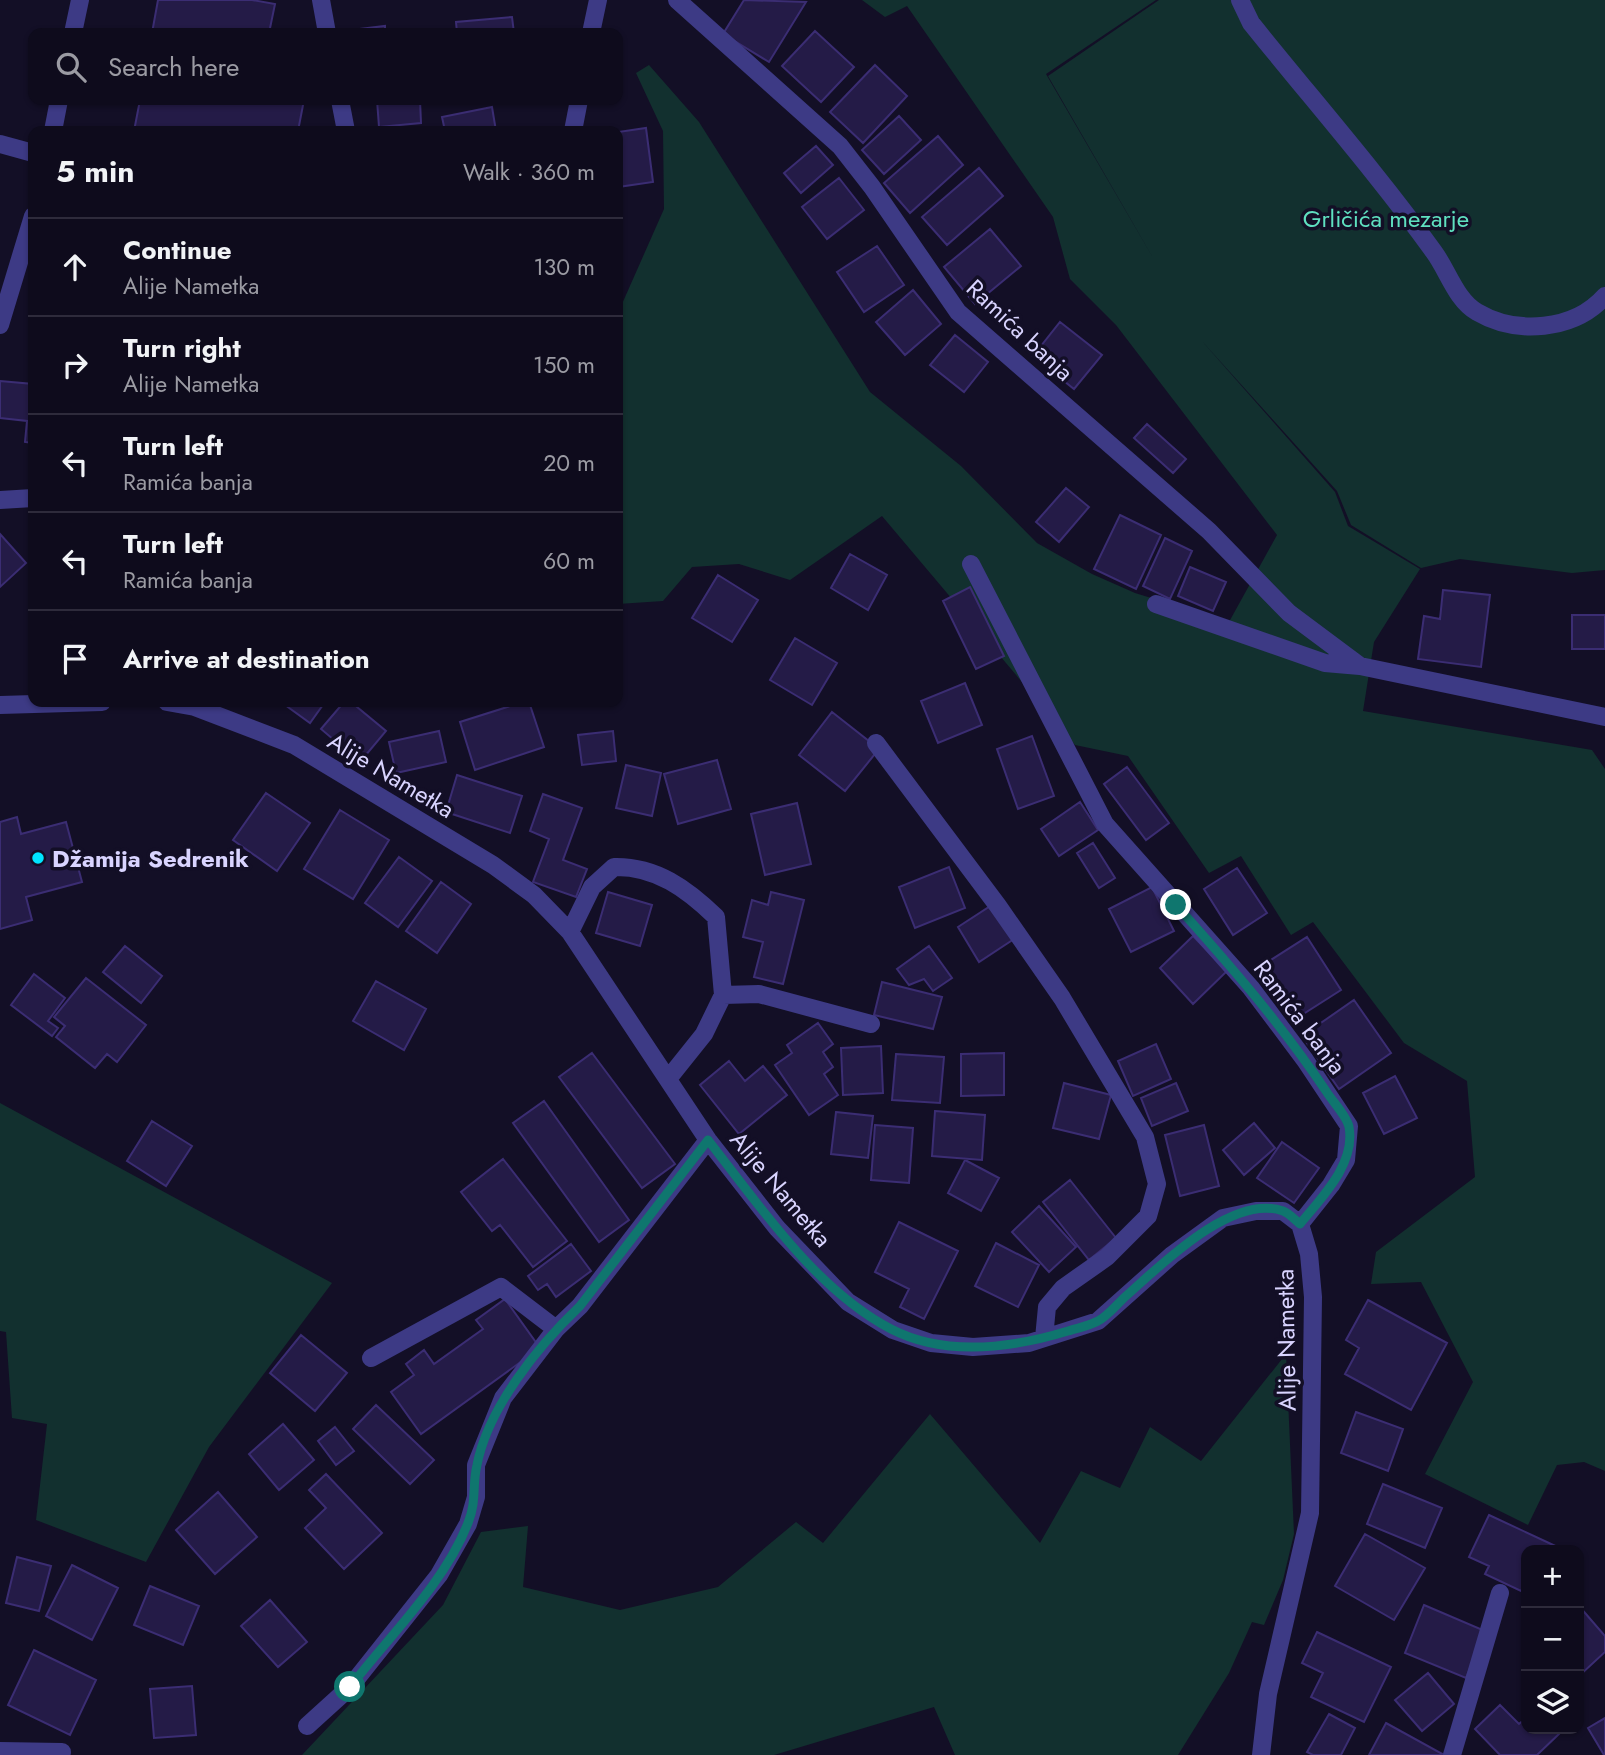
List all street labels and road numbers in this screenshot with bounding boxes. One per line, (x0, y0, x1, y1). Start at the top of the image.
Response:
street label: Ramića banja (959, 271, 1081, 389)
street label: Alije Nametka (321, 723, 461, 827)
street label: Ramića banja (1245, 952, 1355, 1082)
street label: Alije Nametka (722, 1123, 840, 1255)
street label: Alije Nametka (1267, 1269, 1305, 1411)

